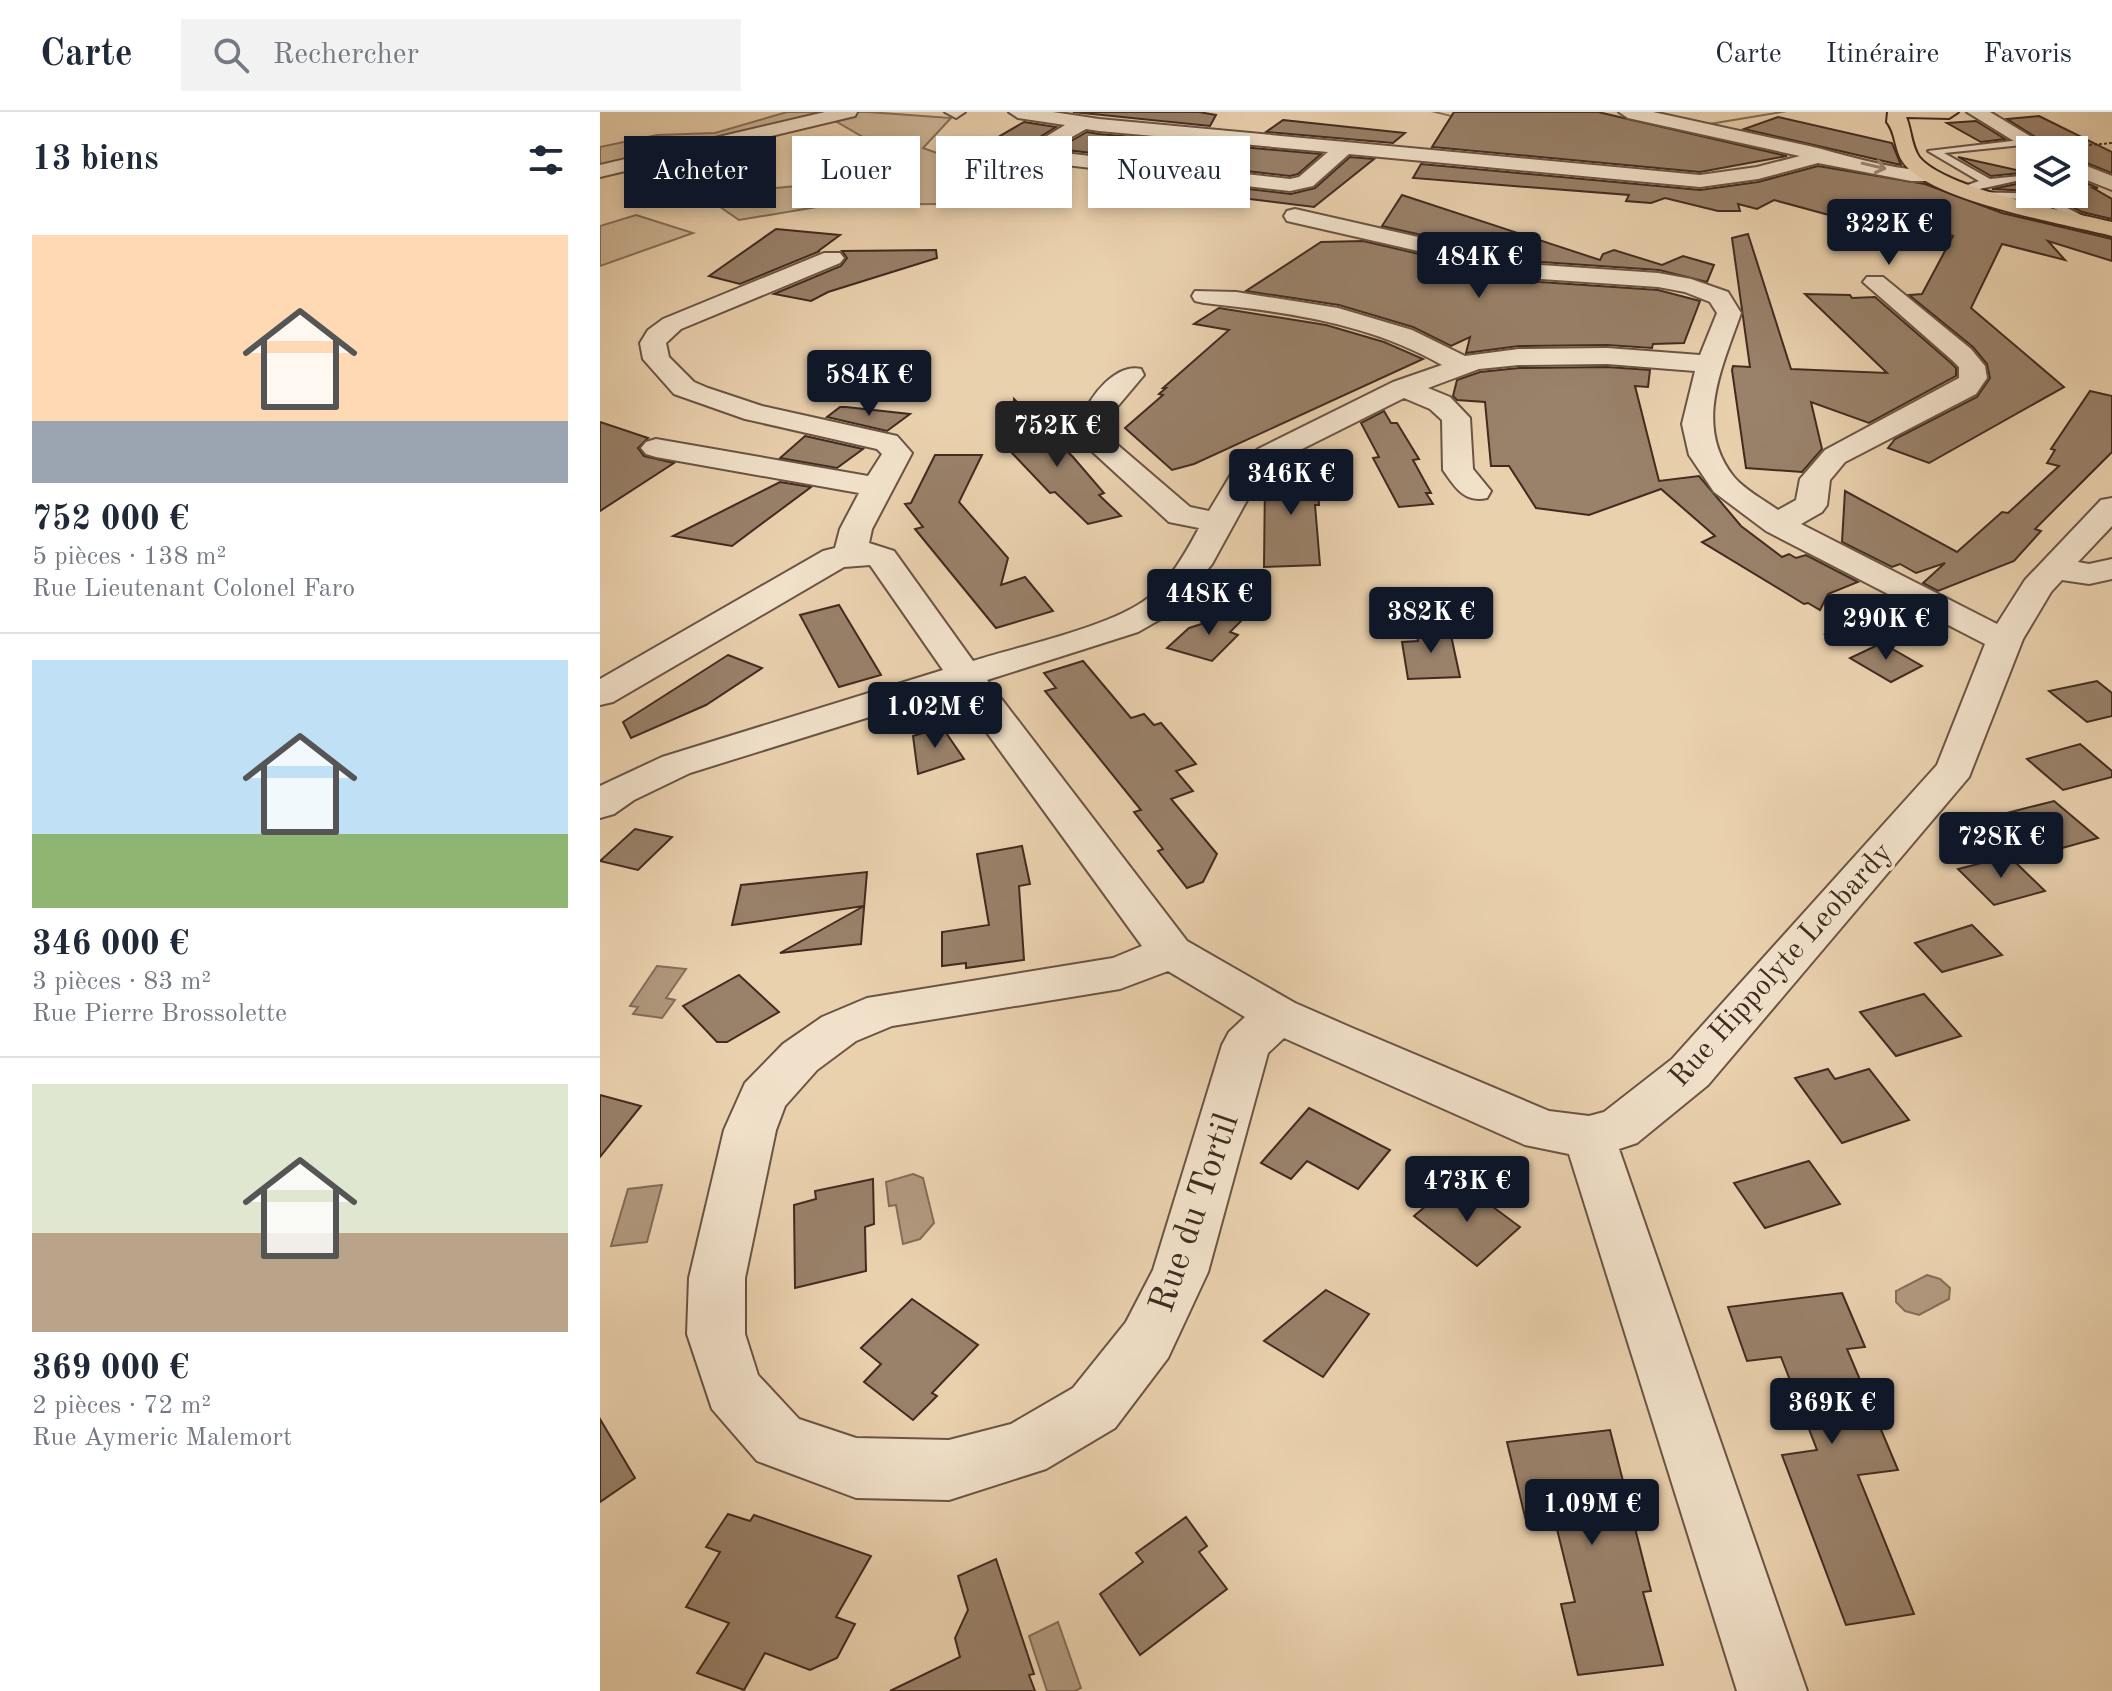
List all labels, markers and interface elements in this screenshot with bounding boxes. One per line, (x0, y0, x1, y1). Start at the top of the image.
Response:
search box (181, 19, 741, 91)
icon: search (209, 33, 253, 77)
text: Carte (40, 36, 133, 74)
text: Rechercher (273, 40, 419, 70)
text: Carte (1715, 41, 1782, 69)
text: Itinéraire (1826, 41, 1939, 69)
text: Favoris (1983, 41, 2072, 69)
chip: Acheter (624, 136, 776, 208)
chip: Louer (792, 136, 920, 208)
chip: Filtres (936, 136, 1072, 208)
chip: Nouveau (1088, 136, 1250, 208)
map controls (2016, 136, 2088, 208)
button: layers (2016, 136, 2088, 208)
icon: filters (524, 138, 568, 182)
text: 13 biens (32, 143, 159, 177)
one-way arrow (1860, 160, 1886, 175)
pin: 322K € (1824, 199, 1954, 267)
text: 322K € (1845, 212, 1933, 238)
pin: 484K € (1414, 232, 1544, 300)
text: 484K € (1435, 245, 1523, 271)
icon: home (228, 287, 372, 431)
pin: 584K € (804, 350, 934, 418)
text: 584K € (825, 363, 913, 389)
pin: 752K € (992, 401, 1122, 469)
text: 752K € (1013, 414, 1101, 440)
pin: 346K € (1226, 449, 1356, 517)
text: 346K € (1247, 462, 1335, 488)
text: 752 000 € (32, 503, 189, 537)
text: 5 pièces · 138 m² (32, 544, 226, 570)
pin: 448K € (1144, 569, 1274, 637)
text: Rue Lieutenant Colonel Faro (32, 576, 355, 602)
text: 448K € (1165, 582, 1253, 608)
pin: 382K € (1366, 587, 1496, 655)
pin: 290K € (1821, 594, 1951, 662)
text: 382K € (1387, 600, 1475, 626)
text: 290K € (1842, 607, 1930, 633)
pin: 1.02M € (861, 682, 1009, 750)
text: 1.02M € (886, 695, 984, 721)
icon: home (228, 712, 372, 856)
pin: 728K € (1936, 812, 2066, 880)
text: 728K € (1957, 825, 2045, 851)
street label: Rue Hippolyte Leobardy (1664, 837, 1899, 1093)
text: 346 000 € (32, 928, 189, 962)
text: 3 pièces · 83 m² (32, 969, 211, 995)
text: Rue Pierre Brossolette (32, 1001, 287, 1027)
street label: Rue du Tortil (1145, 1109, 1247, 1317)
icon: home (228, 1136, 372, 1280)
pin: 473K € (1402, 1156, 1532, 1224)
text: 473K € (1423, 1169, 1511, 1195)
text: 369 000 € (32, 1352, 189, 1386)
pin: 369K € (1767, 1378, 1897, 1446)
text: 369K € (1788, 1391, 1876, 1417)
text: 2 pièces · 72 m² (32, 1393, 211, 1419)
text: Rue Aymeric Malemort (32, 1425, 292, 1451)
pin: 1.09M € (1518, 1479, 1666, 1547)
text: 1.09M € (1543, 1492, 1641, 1518)

